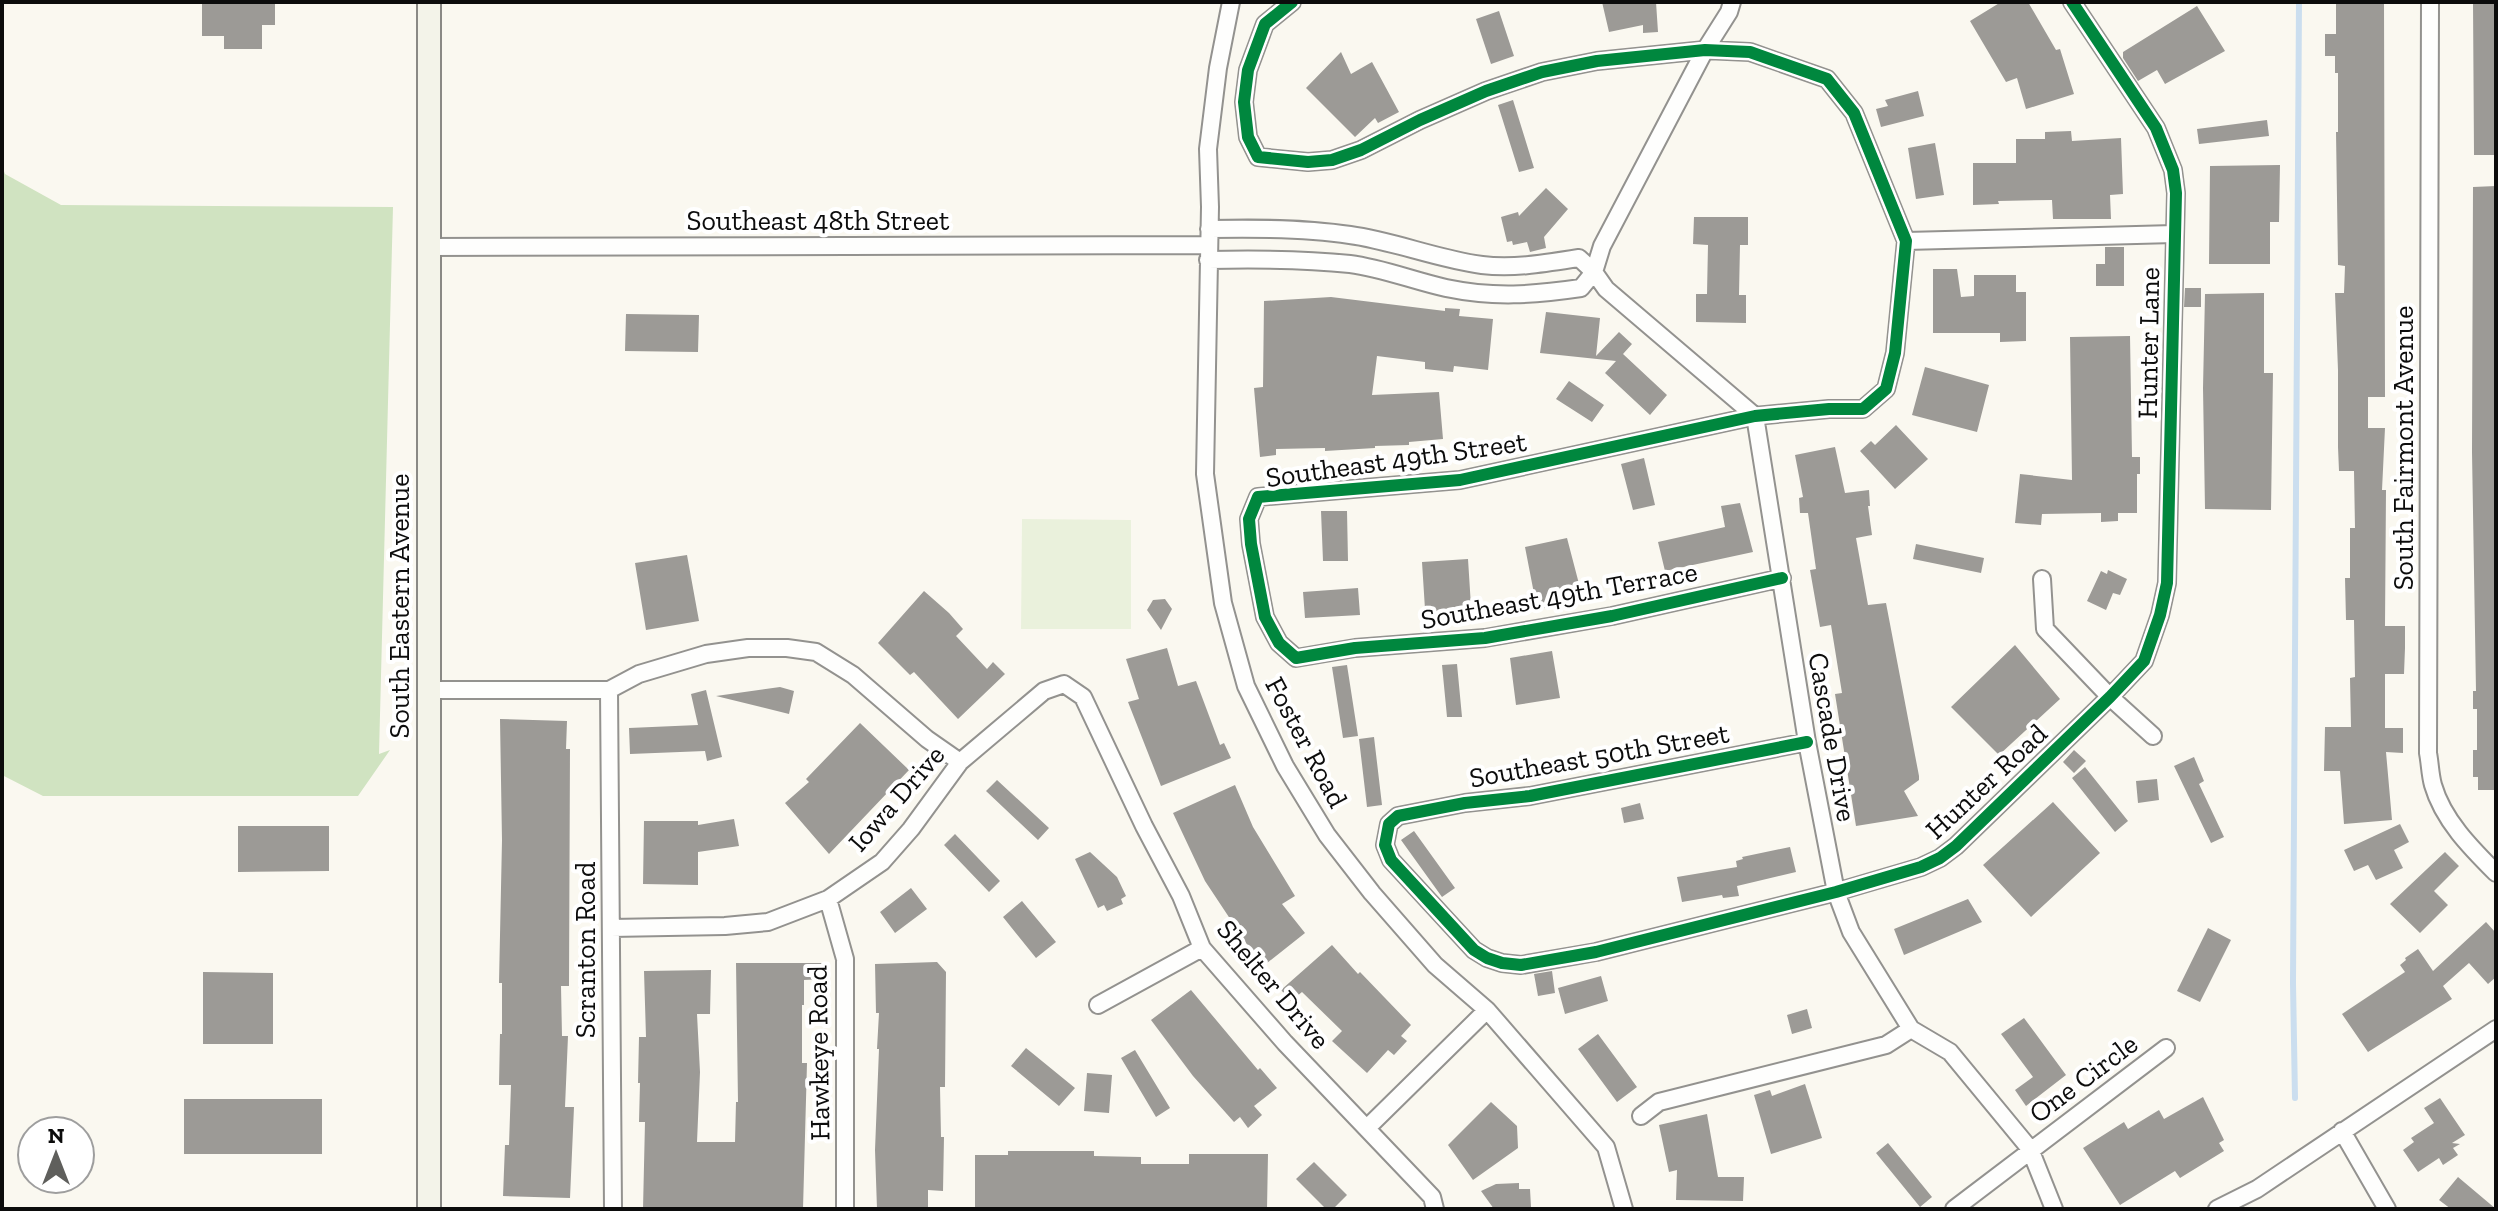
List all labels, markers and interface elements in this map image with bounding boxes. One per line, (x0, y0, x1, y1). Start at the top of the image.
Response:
street label: Southeast 48th Street (687, 204, 950, 237)
street label: Hunter Lane (2131, 267, 2166, 419)
street label: South Fairmont Avenue (2387, 306, 2420, 590)
street label: Southeast 49th Street (1264, 425, 1529, 494)
street label: South Eastern Avenue (383, 474, 416, 738)
street label: Southeast 49th Terrace (1418, 555, 1700, 636)
street label: Cascade Drive (1801, 650, 1864, 824)
street label: Foster Road (1258, 671, 1355, 813)
street label: Southeast 50th Street (1467, 716, 1732, 795)
street label: Hunter Road (1919, 717, 2054, 846)
street label: Iowa Drive (841, 739, 951, 858)
street label: Scranton Road (569, 862, 602, 1038)
street label: Shelter Drive (1210, 913, 1337, 1056)
street label: Hawkeye Road (800, 965, 837, 1141)
street label: One Circle (2023, 1027, 2144, 1130)
north arrow (16, 1115, 96, 1195)
text: N (48, 1122, 65, 1149)

